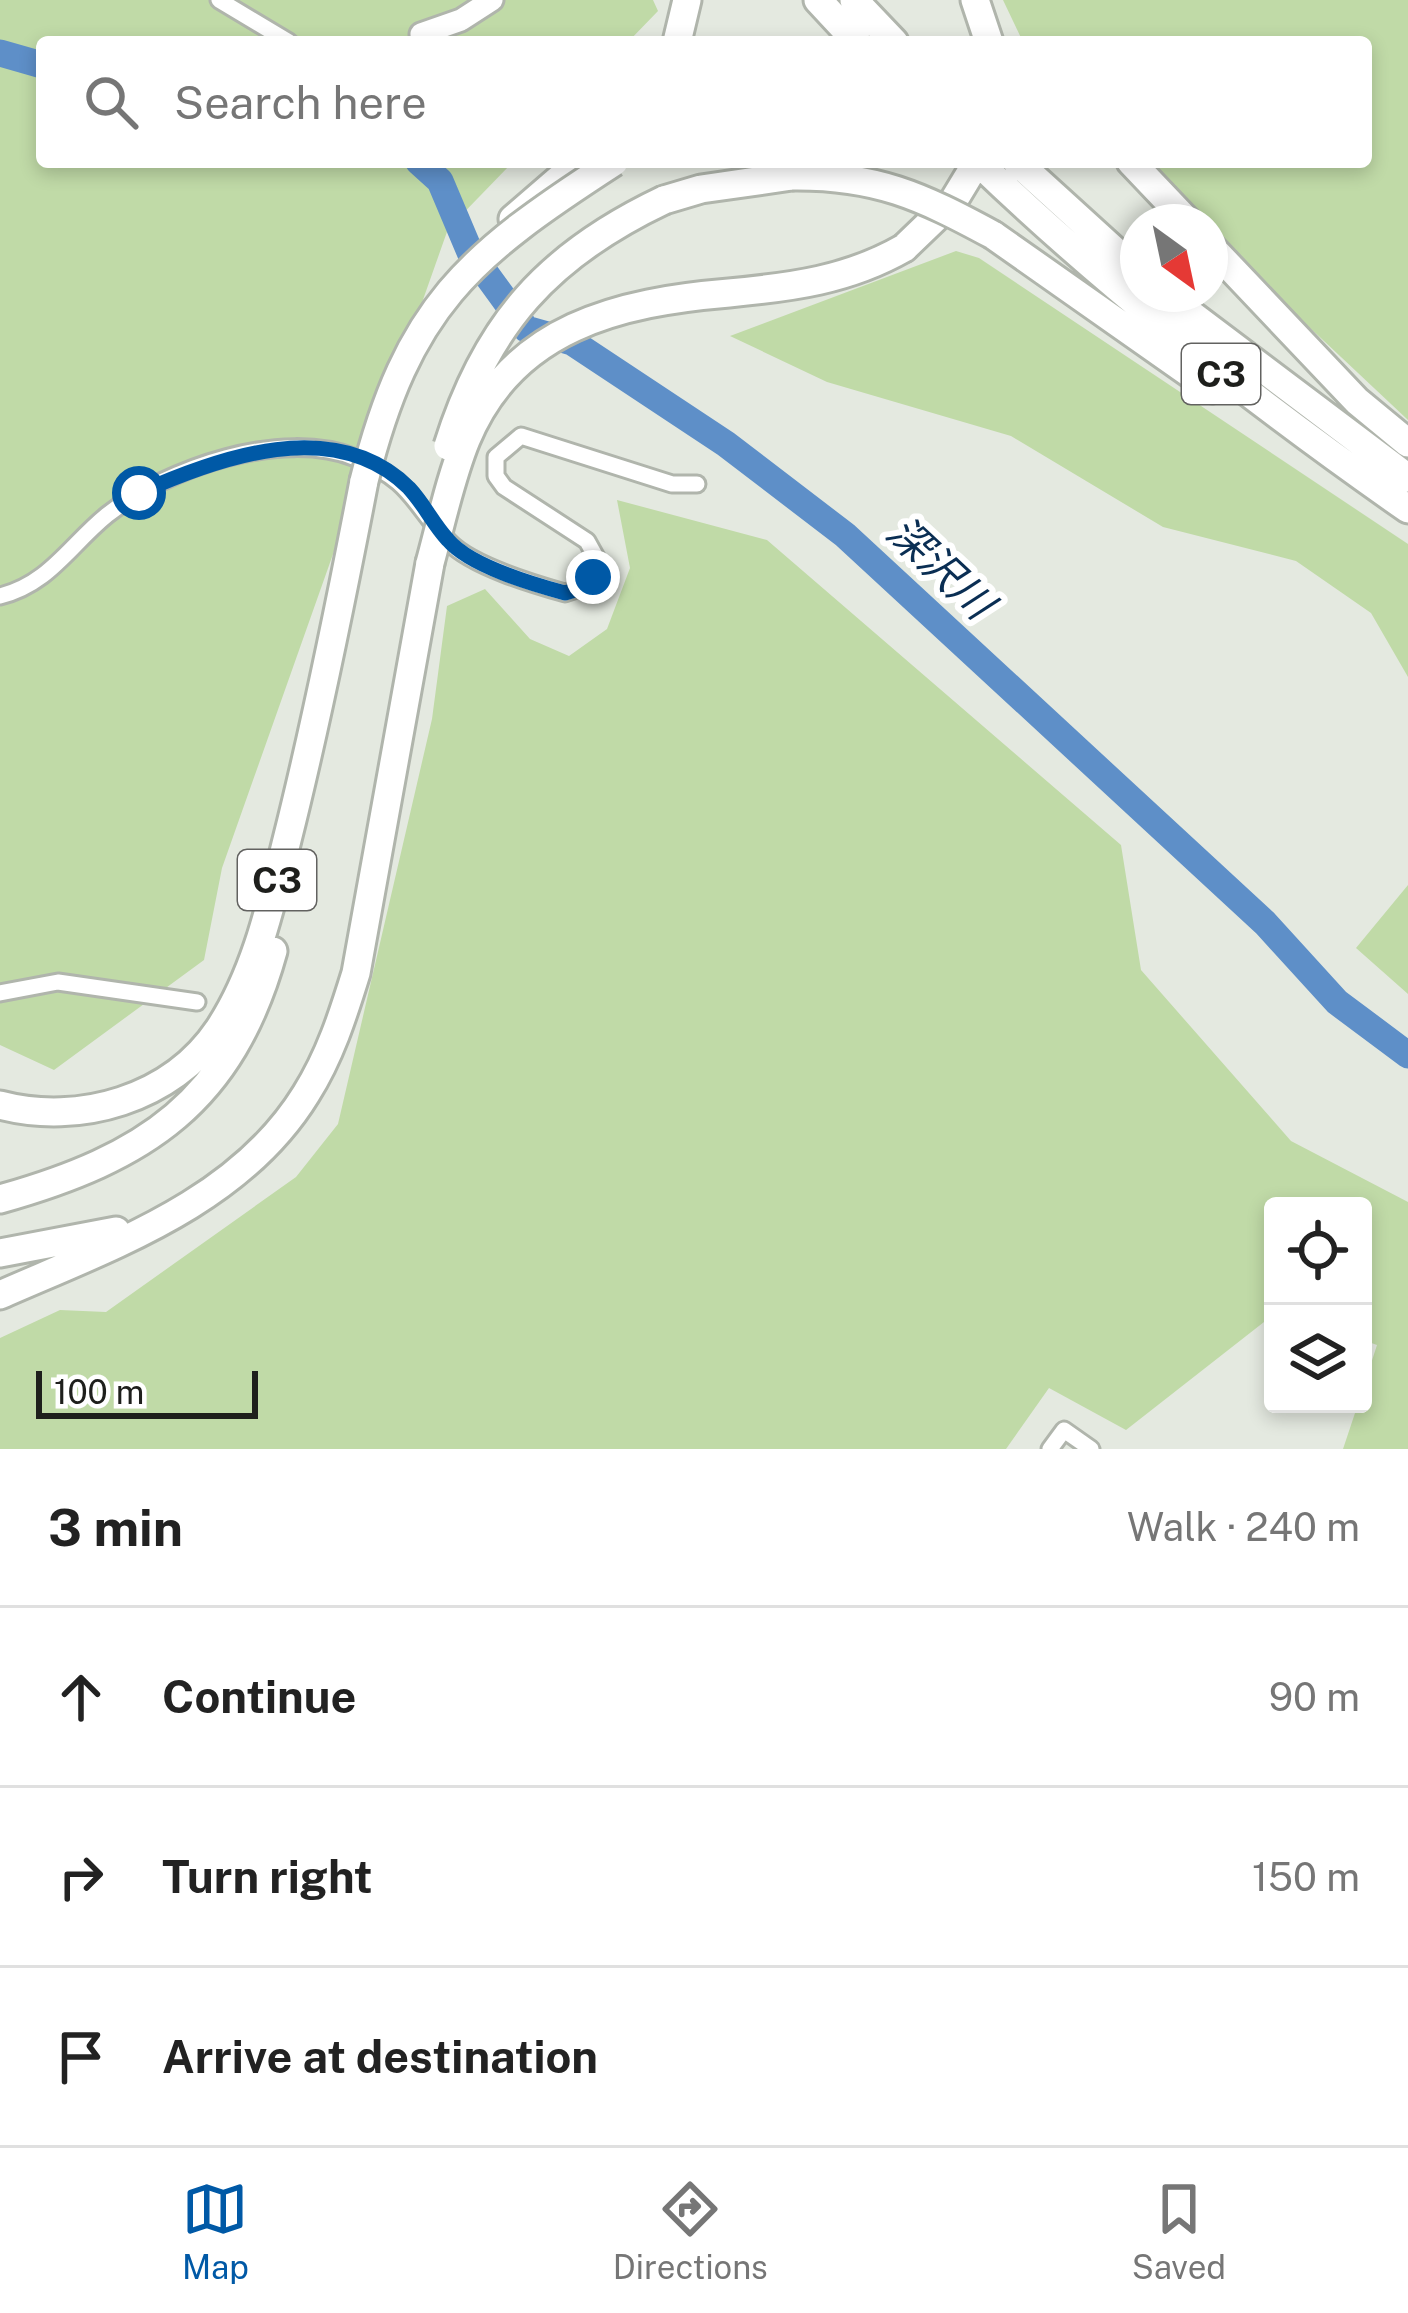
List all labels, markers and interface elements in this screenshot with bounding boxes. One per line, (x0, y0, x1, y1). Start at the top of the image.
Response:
search box (36, 36, 1372, 168)
icon: search (78, 69, 144, 135)
text: Search here (174, 76, 427, 129)
north arrow (1120, 204, 1228, 312)
road number: C3 (1182, 344, 1260, 404)
route start (112, 466, 166, 520)
water label: 深沢川 (878, 506, 1007, 631)
route end (566, 550, 620, 604)
road number: C3 (238, 850, 316, 910)
map controls (1264, 1197, 1372, 1413)
button: locate (1264, 1197, 1372, 1305)
button: layers (1264, 1305, 1372, 1413)
scale bar (36, 1365, 258, 1418)
text: 100 m (54, 1373, 144, 1411)
text: 3 min (48, 1498, 183, 1557)
text: Walk · 240 m (1127, 1504, 1360, 1550)
icon: ahead (48, 1664, 114, 1730)
text: Continue (162, 1670, 356, 1723)
text: 90 m (1269, 1674, 1360, 1720)
icon: right (48, 1844, 114, 1910)
text: Turn right (162, 1850, 373, 1903)
text: 150 m (1252, 1854, 1360, 1900)
icon: arrive (48, 2024, 114, 2090)
text: Arrive at destination (162, 2030, 598, 2083)
tab: Map (182, 2176, 249, 2286)
tab: Directions (613, 2176, 768, 2286)
tab: Saved (1132, 2176, 1226, 2286)

